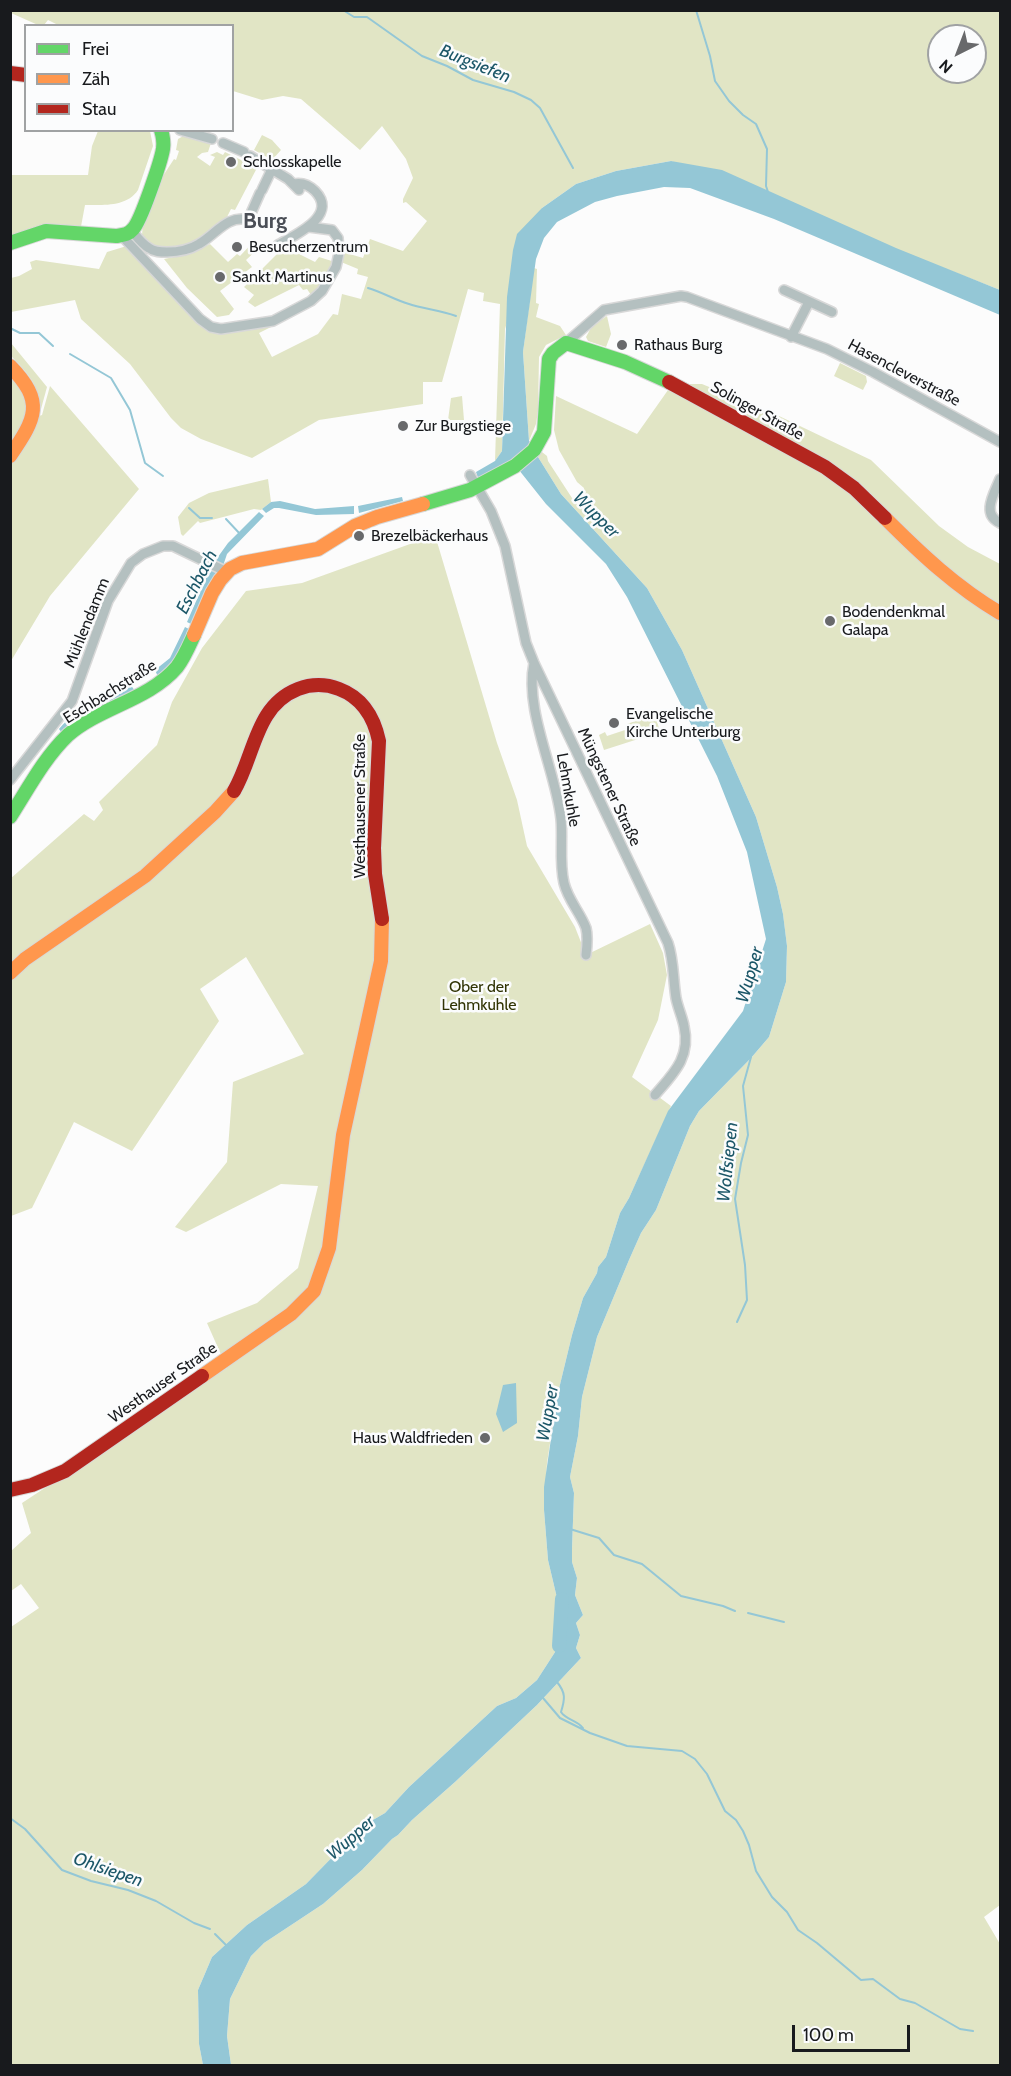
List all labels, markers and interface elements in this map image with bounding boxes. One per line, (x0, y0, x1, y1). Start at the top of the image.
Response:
legend (24, 24, 234, 132)
north arrow (927, 24, 987, 84)
text: Frei (82, 38, 109, 60)
water label: Burgsiefen (436, 40, 514, 88)
text: N (935, 55, 957, 77)
text: Zäh (82, 68, 110, 90)
text: Stau (82, 98, 116, 120)
place label: Schlosskapelle (243, 152, 342, 172)
marker: Schlosskapelle (224, 155, 238, 169)
district label: Burg (243, 209, 287, 235)
place label: Besucherzentrum (249, 237, 368, 257)
marker: Besucherzentrum (230, 240, 244, 254)
place label: Sankt Martinus (232, 267, 332, 287)
marker: Sankt Martinus (213, 270, 227, 284)
place label: Rathaus Burg (634, 335, 722, 355)
street label: Hasencleverstraße (844, 335, 964, 411)
marker: Rathaus Burg (615, 338, 629, 352)
street label: Solinger Straße (707, 378, 807, 444)
place label: Zur Burgstiege (415, 416, 511, 436)
marker: Zur Burgstiege (396, 419, 410, 433)
water label: Wupper (568, 487, 624, 543)
place label: Brezelbäckerhaus (371, 526, 488, 546)
marker: Brezelbäckerhaus (352, 529, 366, 543)
water label: Eschbach (172, 547, 222, 617)
street label: Mühlendamm (60, 575, 114, 671)
place label: Bodendenkmal Galapa (842, 602, 945, 640)
marker: Bodendenkmal Galapa (823, 614, 837, 628)
street label: Eschbachstraße (60, 656, 160, 728)
place label: Evangelische Kirche Unterburg (626, 704, 740, 742)
marker: Evangelische Kirche Unterburg (607, 716, 621, 730)
street label: Müngstener Straße (573, 725, 645, 849)
street label: Westhausener Straße (350, 734, 370, 878)
street label: Lehmkuhle (552, 751, 584, 829)
water label: Wupper (732, 945, 768, 1005)
park label: Ober der Lehmkuhle (442, 977, 516, 1015)
water label: Wolfsiepen (713, 1121, 743, 1203)
street label: Westhauser Straße (105, 1339, 221, 1427)
water label: Wupper (532, 1383, 564, 1443)
place label: Haus Waldfrieden (353, 1428, 473, 1448)
marker: Haus Waldfrieden (478, 1431, 492, 1445)
water label: Wupper (322, 1811, 380, 1865)
water label: Ohlsiepen (70, 1848, 146, 1892)
scale bar (795, 2013, 914, 2051)
text: 100 m (803, 2024, 854, 2046)

